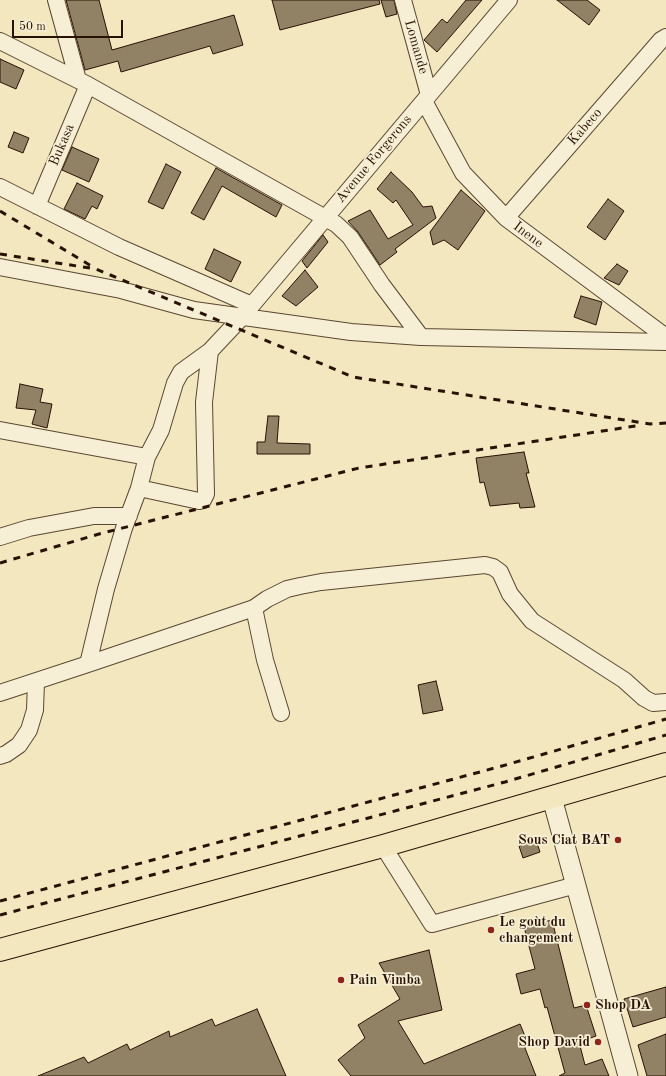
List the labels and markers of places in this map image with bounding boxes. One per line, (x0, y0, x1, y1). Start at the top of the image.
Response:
place label: Sous Ciat BAT (518, 832, 610, 848)
marker: Sous Ciat BAT (613, 835, 623, 845)
place label: Le goùt du changement (499, 914, 573, 946)
marker: Le goùt du changement (486, 925, 496, 935)
place label: Pain Vimba (349, 972, 421, 988)
marker: Pain Vimba (336, 975, 346, 985)
place label: Shop DA (595, 997, 651, 1013)
marker: Shop DA (582, 1000, 592, 1010)
place label: Shop David (518, 1034, 590, 1050)
marker: Shop David (593, 1037, 603, 1047)

